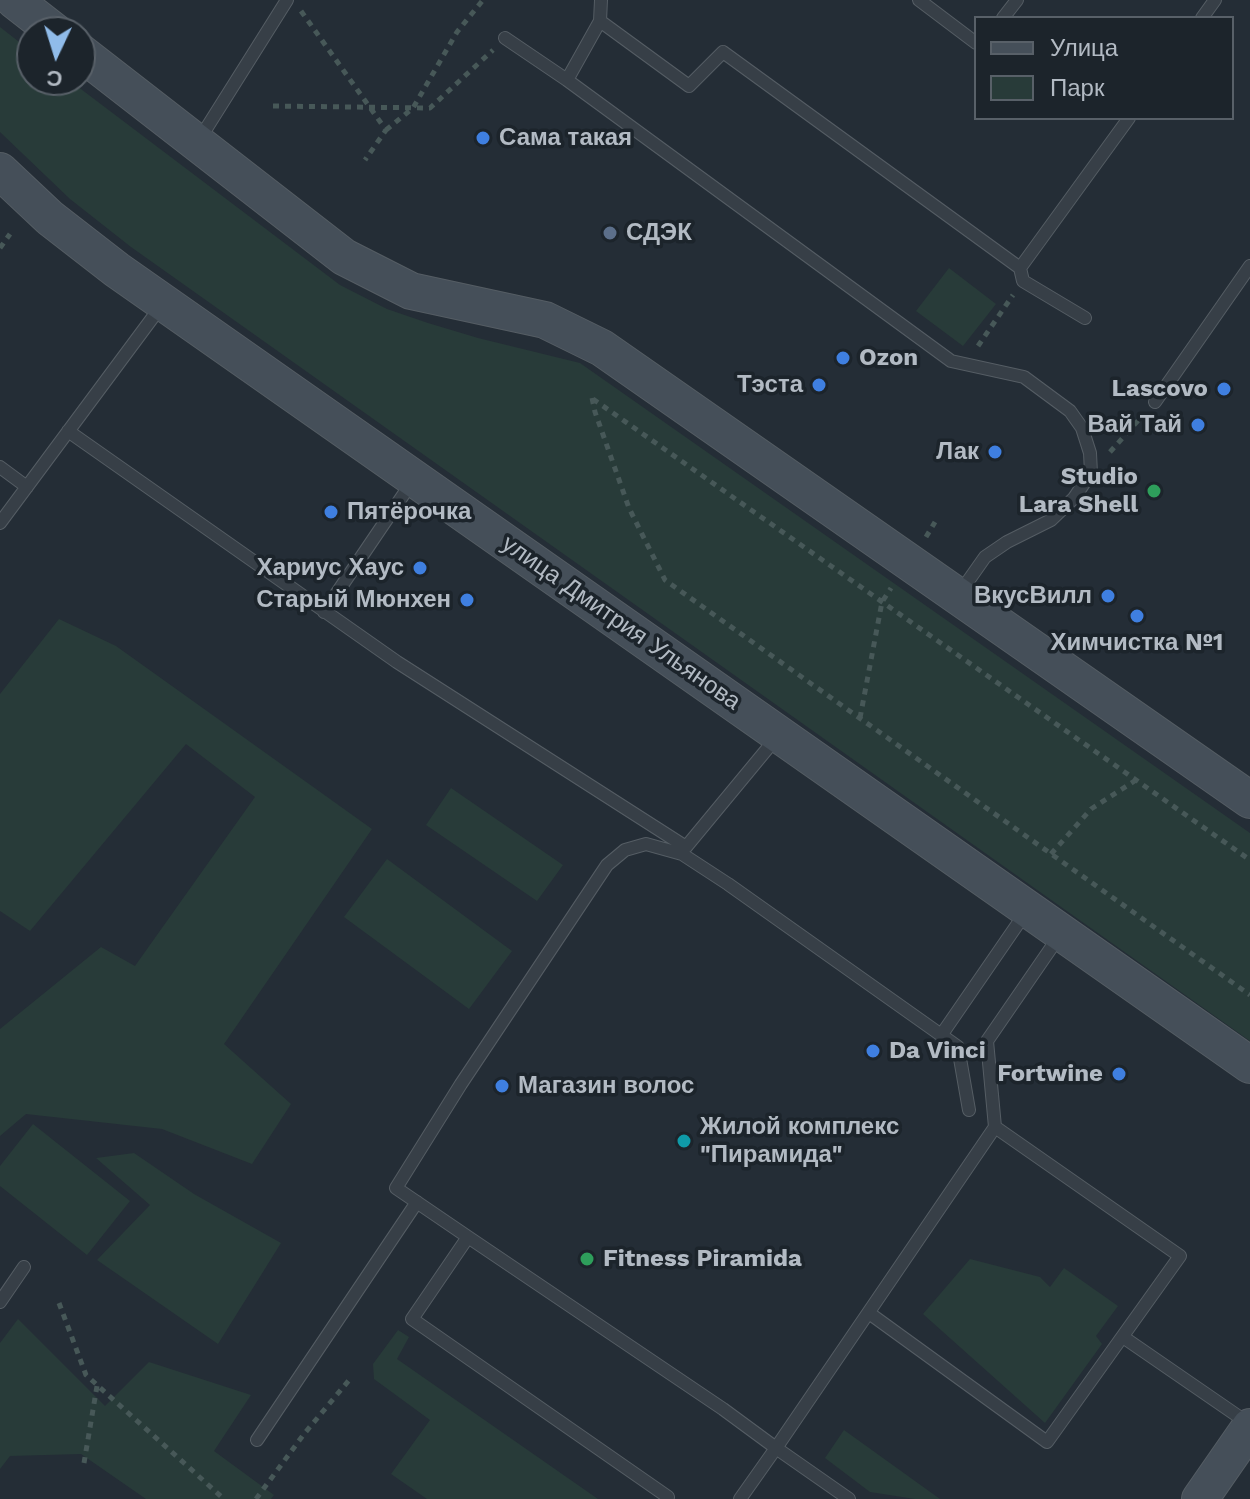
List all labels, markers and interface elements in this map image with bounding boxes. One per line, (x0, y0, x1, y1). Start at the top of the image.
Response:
north arrow (16, 16, 96, 96)
legend (974, 16, 1234, 120)
text: Улица (1050, 34, 1118, 62)
text: С (46, 65, 63, 91)
text: Парк (1050, 74, 1104, 102)
place label: Сама такая (499, 124, 632, 152)
marker: Сама такая (474, 129, 492, 147)
place label: СДЭК (626, 219, 692, 247)
marker: СДЭК (601, 224, 619, 242)
place label: Ozon (859, 344, 918, 372)
marker: Ozon (834, 349, 852, 367)
place label: Тэста (737, 371, 803, 399)
place label: Lascovo (1112, 375, 1208, 403)
marker: Тэста (810, 376, 828, 394)
marker: Lascovo (1215, 380, 1233, 398)
place label: Вай Тай (1088, 411, 1182, 439)
marker: Вай Тай (1189, 416, 1207, 434)
place label: Лак (936, 438, 979, 466)
marker: Лак (986, 443, 1004, 461)
place label: Studio Lara Shell (1019, 463, 1138, 519)
marker: Studio Lara Shell (1145, 482, 1163, 500)
place label: Пятёрочка (347, 498, 471, 526)
marker: Пятёрочка (322, 503, 340, 521)
street label: улица Дмитрия Ульянова (496, 530, 746, 716)
place label: Хариус Хаус (257, 554, 404, 582)
marker: Хариус Хаус (411, 559, 429, 577)
place label: ВкусВилл (974, 582, 1092, 610)
place label: Старый Мюнхен (256, 586, 451, 614)
marker: ВкусВилл (1099, 587, 1117, 605)
marker: Старый Мюнхен (458, 591, 476, 609)
marker: Химчистка №1 (1128, 607, 1146, 625)
place label: Химчистка №1 (1051, 629, 1223, 657)
place label: Da Vinci (889, 1037, 986, 1065)
marker: Da Vinci (864, 1042, 882, 1060)
place label: Fortwine (997, 1060, 1103, 1088)
marker: Fortwine (1110, 1065, 1128, 1083)
place label: Магазин волос (518, 1072, 694, 1100)
marker: Магазин волос (493, 1077, 511, 1095)
place label: Жилой комплекс "Пирамида" (700, 1113, 899, 1169)
marker: Жилой комплекс "Пирамида" (675, 1132, 693, 1150)
place label: Fitness Piramida (603, 1245, 802, 1273)
marker: Fitness Piramida (578, 1250, 596, 1268)

